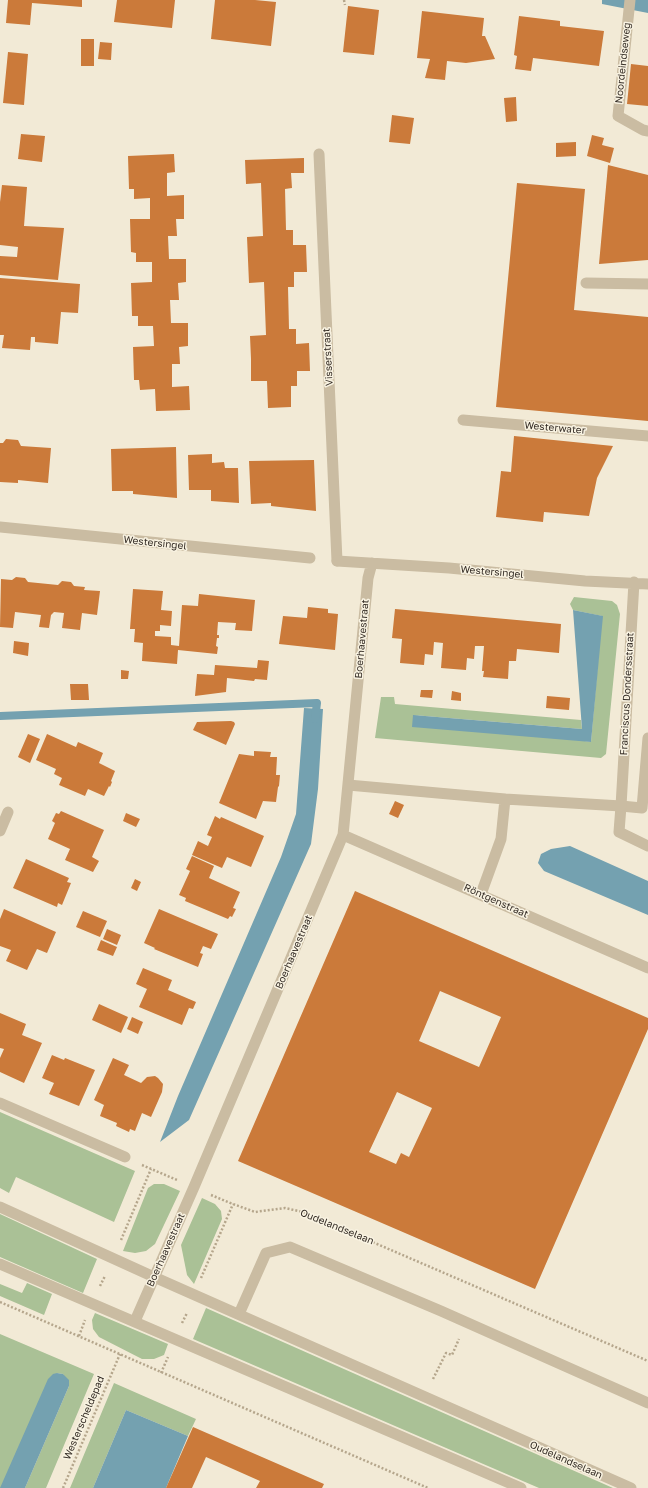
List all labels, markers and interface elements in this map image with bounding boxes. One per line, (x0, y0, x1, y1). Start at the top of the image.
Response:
street label: Noordeindseweg (613, 22, 633, 104)
street label: Visserstraat (320, 328, 336, 386)
street label: Westerwater (524, 419, 586, 437)
street label: Westersingel (123, 534, 187, 552)
street label: Westersingel (460, 563, 524, 581)
street label: Boerhaavestraat (353, 599, 371, 679)
street label: Franciscus Dondersstraat (618, 632, 636, 756)
street label: Röntgenstraat (462, 881, 530, 921)
street label: Boerhaavestraat (273, 913, 315, 991)
street label: Oudelandselaan (298, 1207, 376, 1247)
street label: Boerhaavestraat (144, 1211, 188, 1289)
street label: Westerscheldepad (61, 1374, 107, 1462)
street label: Oudelandselaan (528, 1439, 604, 1481)

